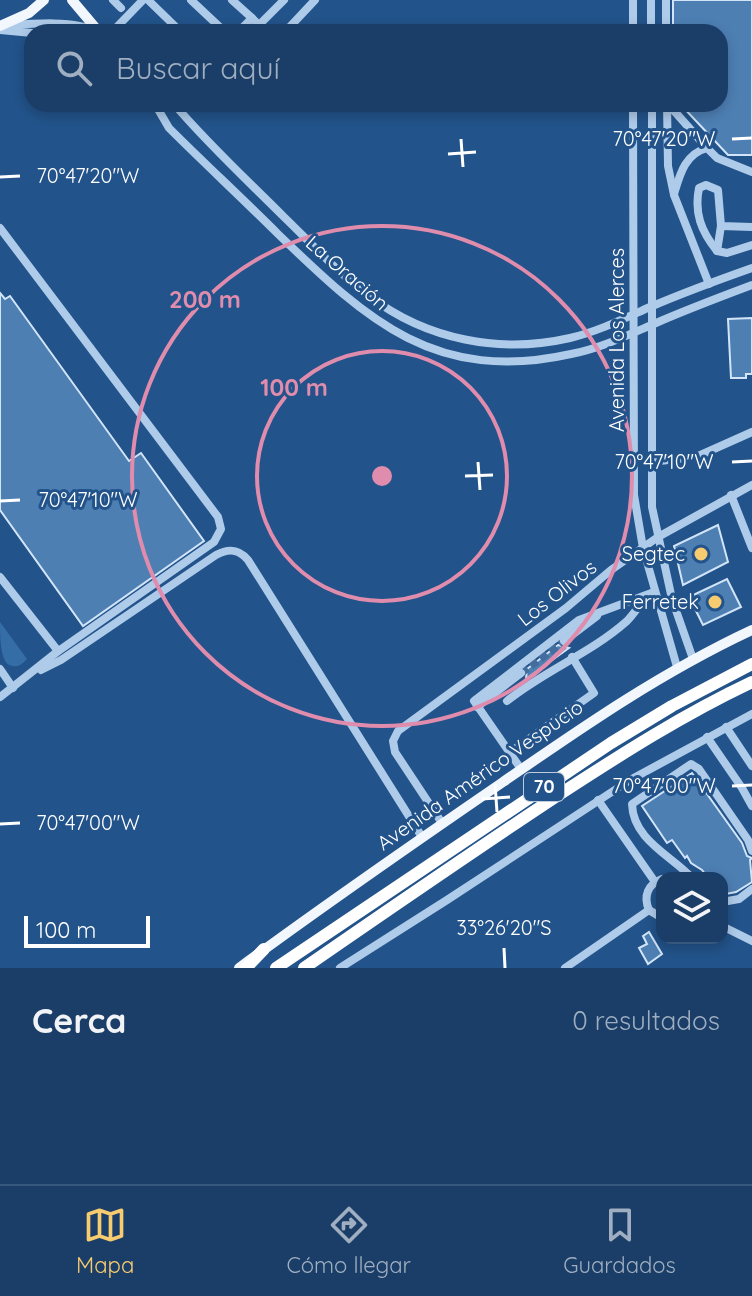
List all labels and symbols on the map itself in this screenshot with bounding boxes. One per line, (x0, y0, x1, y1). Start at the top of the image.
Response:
text: 70°47'20"W (613, 126, 715, 151)
text: 70°47'20"W (37, 163, 139, 188)
street label: La Oración (301, 230, 394, 315)
street label: Avenida Los Alerces (604, 248, 629, 432)
text: 200 m (169, 284, 241, 314)
text: 100 m (260, 372, 328, 402)
text: 70°47'10"W (614, 449, 714, 474)
centre of rings (368, 462, 396, 490)
text: 70°47'10"W (38, 487, 138, 512)
place label: Segtec (622, 541, 685, 566)
marker: Segtec (692, 545, 710, 563)
street label: Los Olivos (512, 554, 601, 631)
place label: Ferretek (622, 589, 699, 614)
marker: Ferretek (706, 593, 724, 611)
street label: Avenida Américo Vespucio (372, 694, 588, 855)
road number: 70 (524, 773, 564, 801)
text: 70°47'00"W (612, 773, 716, 798)
text: 70°47'00"W (36, 810, 140, 835)
scale bar (24, 912, 150, 948)
text: 33°26'20"S (456, 915, 552, 940)

